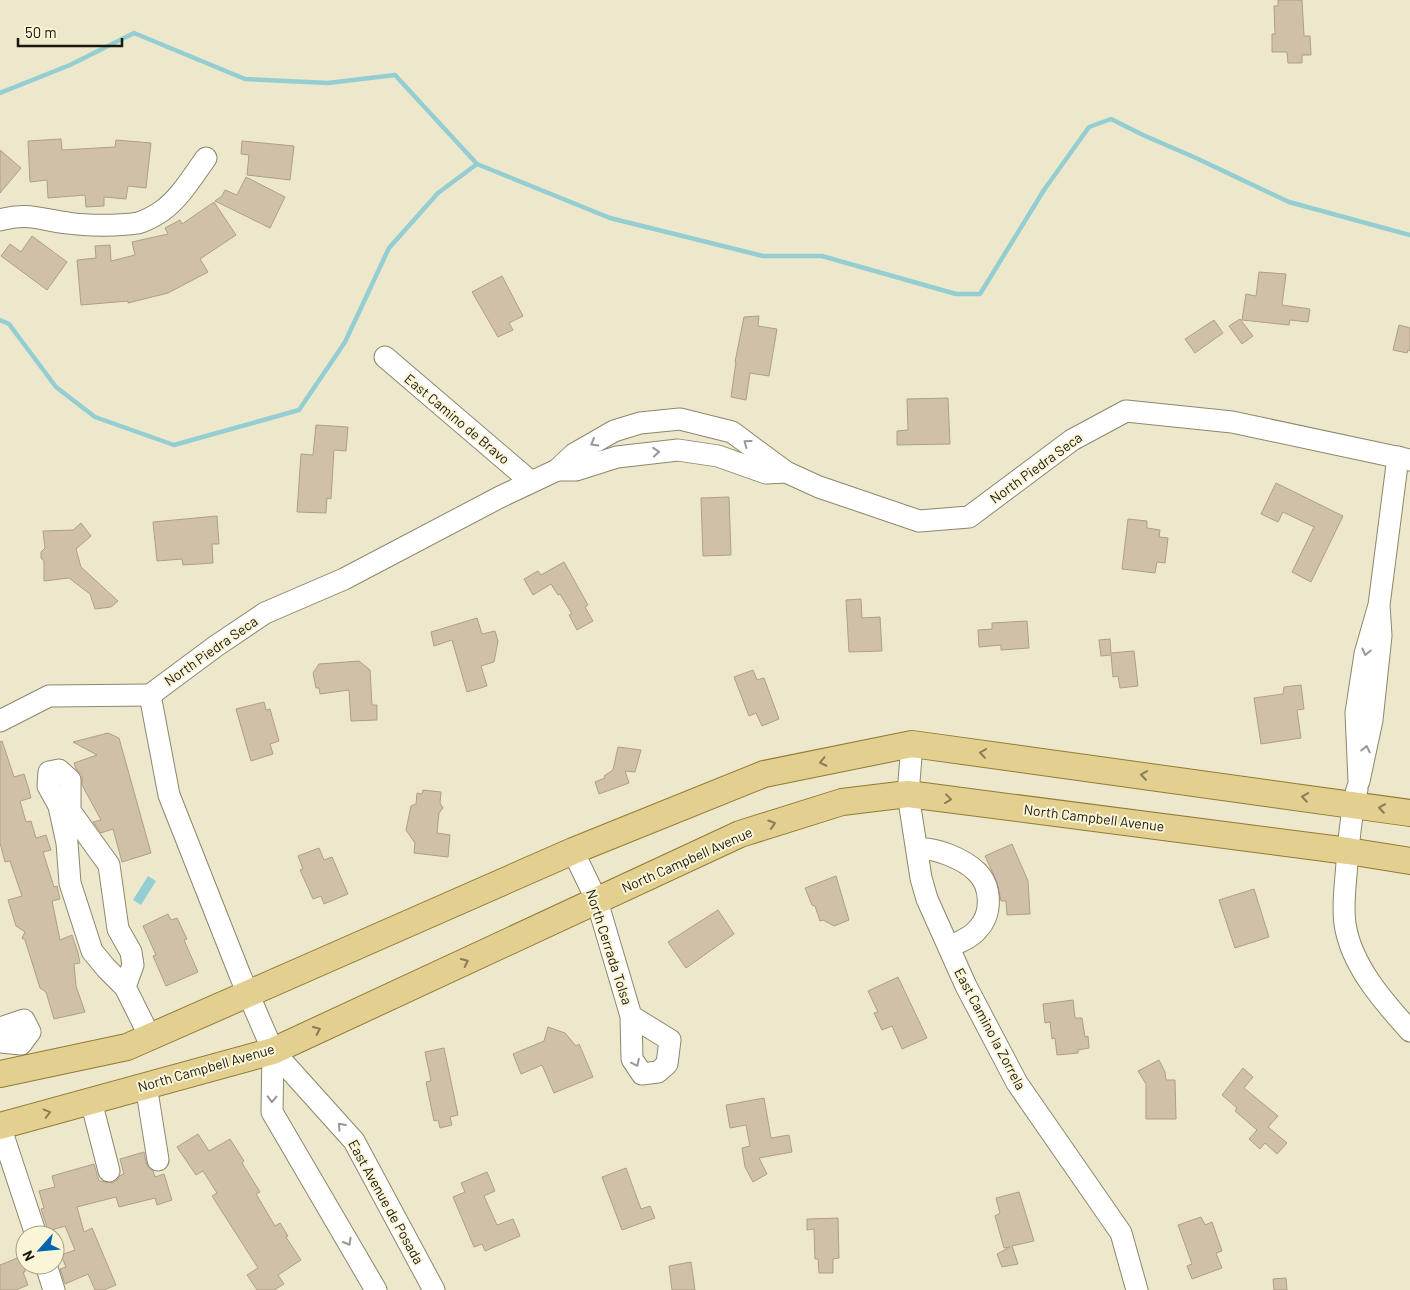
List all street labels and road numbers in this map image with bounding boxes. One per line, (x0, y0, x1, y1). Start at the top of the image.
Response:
street label: East Camino de Bravo (401, 370, 513, 467)
street label: North Piedra Seca (986, 428, 1085, 507)
street label: North Piedra Seca (161, 612, 261, 689)
street label: North Campbell Avenue (1023, 800, 1165, 835)
street label: North Campbell Avenue (619, 823, 755, 896)
street label: North Cerrada Tolsa (583, 887, 636, 1007)
street label: East Camino la Zorrela (951, 965, 1030, 1092)
street label: North Campbell Avenue (136, 1040, 276, 1095)
street label: East Avenue de Posada (345, 1137, 428, 1267)

